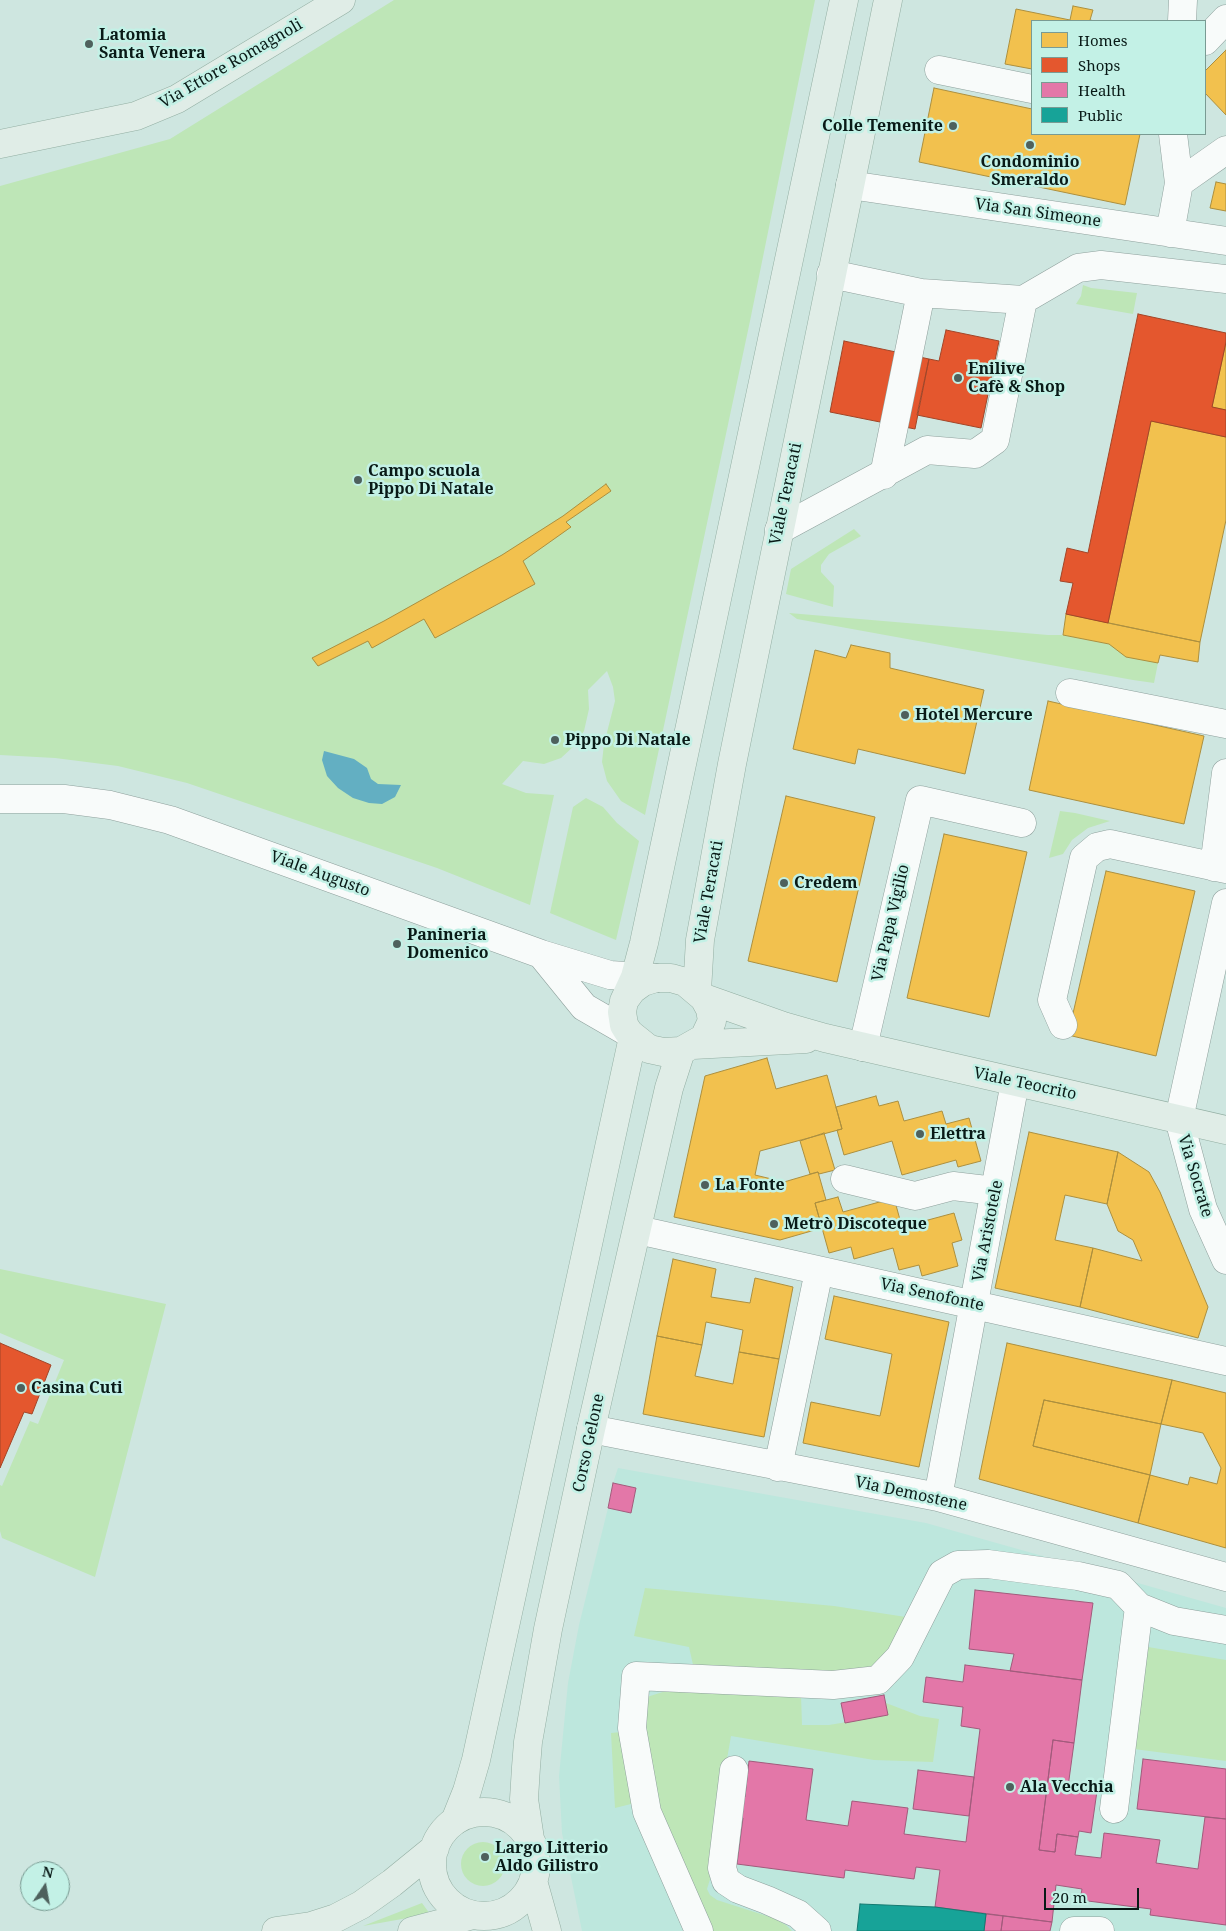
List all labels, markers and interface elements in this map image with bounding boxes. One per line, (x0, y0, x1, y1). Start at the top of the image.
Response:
street label: Via Ettore Romagnoli (156, 15, 306, 113)
legend (1031, 20, 1206, 135)
place label: Latomia Santa Venera (99, 25, 206, 63)
text: Homes (1078, 30, 1128, 50)
marker: Latomia Santa Venera (83, 38, 95, 50)
text: Shops (1078, 55, 1120, 75)
text: Health (1078, 80, 1126, 100)
text: Public (1078, 105, 1123, 125)
place label: Colle Temenite (822, 116, 943, 136)
marker: Colle Temenite (947, 120, 959, 132)
marker: Condominio Smeraldo (1024, 139, 1036, 151)
place label: Condominio Smeraldo (981, 152, 1079, 190)
street label: Via San Simeone (974, 195, 1102, 231)
place label: Enilive Cafè & Shop (968, 359, 1065, 397)
marker: Enilive Cafè & Shop (952, 372, 964, 384)
street label: Viale Teracati (766, 441, 806, 547)
place label: Campo scuola Pippo Di Natale (368, 461, 494, 499)
marker: Campo scuola Pippo Di Natale (352, 474, 364, 486)
place label: Hotel Mercure (915, 705, 1033, 725)
marker: Hotel Mercure (899, 709, 911, 721)
place label: Pippo Di Natale (565, 730, 691, 750)
marker: Pippo Di Natale (549, 734, 561, 746)
street label: Viale Teracati (691, 839, 727, 945)
street label: Viale Augusto (268, 847, 372, 901)
street label: Via Papa Vigilio (868, 863, 914, 983)
place label: Credem (794, 873, 858, 893)
marker: Credem (778, 877, 790, 889)
place label: Panineria Domenico (407, 925, 489, 963)
marker: Panineria Domenico (391, 938, 403, 950)
street label: Viale Teocrito (972, 1064, 1078, 1104)
place label: Elettra (930, 1124, 986, 1144)
marker: Elettra (914, 1128, 926, 1140)
street label: Via Socrate (1173, 1132, 1217, 1220)
place label: La Fonte (715, 1175, 785, 1195)
marker: La Fonte (699, 1179, 711, 1191)
street label: Via Aristotele (969, 1179, 1007, 1283)
place label: Metrò Discoteque (784, 1214, 927, 1234)
marker: Metrò Discoteque (768, 1218, 780, 1230)
street label: Via Senofonte (878, 1275, 986, 1315)
place label: Casina Cuti (31, 1378, 123, 1398)
marker: Casina Cuti (15, 1382, 27, 1394)
street label: Corso Gelone (569, 1392, 609, 1494)
street label: Via Demostene (853, 1473, 969, 1515)
place label: Ala Vecchia (1020, 1777, 1114, 1797)
marker: Ala Vecchia (1004, 1781, 1016, 1793)
place label: Largo Litterio Aldo Gilistro (495, 1838, 608, 1876)
marker: Largo Litterio Aldo Gilistro (479, 1851, 491, 1863)
north arrow (20, 1861, 70, 1911)
text: N (41, 1861, 55, 1882)
scale bar (1046, 1878, 1141, 1910)
text: 20 m (1052, 1887, 1087, 1907)

